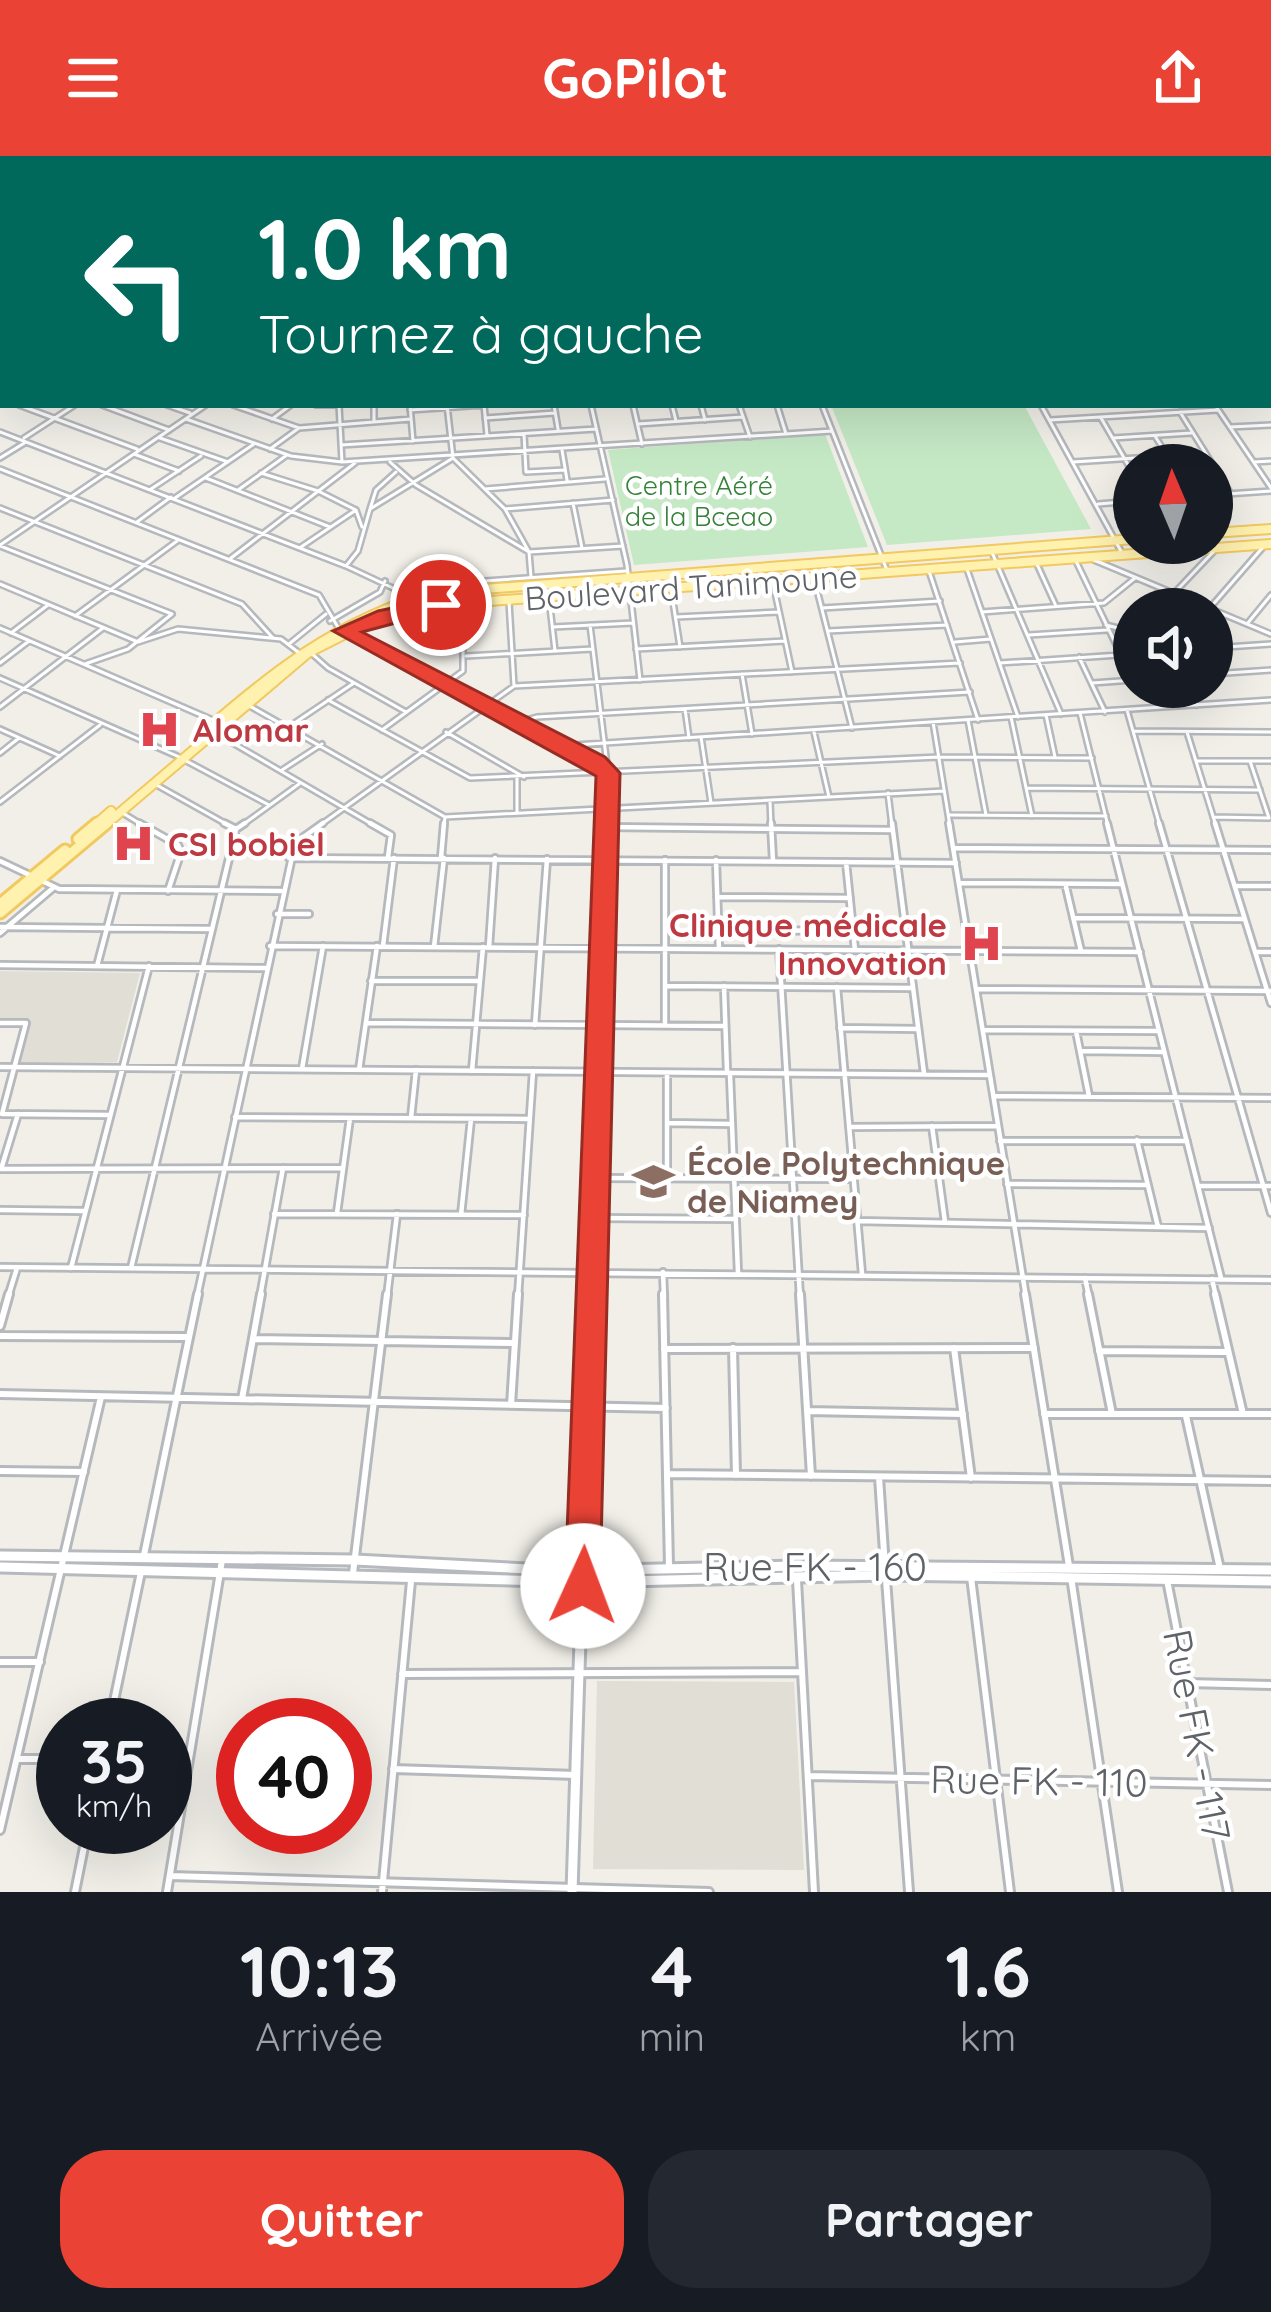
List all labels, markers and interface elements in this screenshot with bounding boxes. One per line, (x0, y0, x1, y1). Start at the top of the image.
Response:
text: GoPilot (542, 44, 729, 112)
icon: menu (60, 45, 126, 111)
icon: share (1145, 45, 1211, 111)
text: 1.0 km (258, 195, 512, 300)
icon: left (60, 204, 216, 360)
text: Tournez à gauche (258, 299, 704, 367)
north arrow (1113, 444, 1233, 564)
map controls (1113, 444, 1233, 708)
park label: Centre Aéré de la Bceao (625, 468, 773, 533)
pin (390, 554, 492, 656)
street label: Boulevard Tanimoune (523, 554, 859, 619)
icon: arrive (408, 572, 474, 638)
button: sound (1113, 588, 1233, 708)
hospital icon: Alomar (136, 707, 182, 753)
place label: Alomar (193, 709, 309, 750)
hospital icon: CSI bobiel (111, 821, 157, 867)
place label: CSI bobiel (168, 823, 325, 864)
place label: Clinique médicale Innovation (669, 904, 947, 983)
hospital icon: Clinique médicale Innovation (958, 921, 1004, 967)
place label: École Polytechnique de Niamey (687, 1142, 1005, 1221)
school or university icon: École Polytechnique de Niamey (630, 1159, 676, 1205)
position arrow (520, 1523, 646, 1649)
street label: Rue FK - 160 (703, 1542, 927, 1591)
street label: Rue FK - 117 (1153, 1625, 1242, 1845)
speed limit sign: 40 (216, 1698, 372, 1854)
text: 35 (81, 1723, 147, 1798)
street label: Rue FK - 110 (930, 1754, 1148, 1807)
text: km/h (76, 1787, 152, 1825)
text: 10:13 (240, 1925, 399, 2015)
text: 4 (651, 1925, 693, 2015)
text: 1.6 (945, 1925, 1031, 2015)
text: Arrivée (255, 2012, 383, 2061)
text: min (639, 2012, 705, 2061)
text: km (960, 2012, 1016, 2061)
button: Quitter (60, 2150, 624, 2288)
button: Partager (648, 2150, 1211, 2288)

